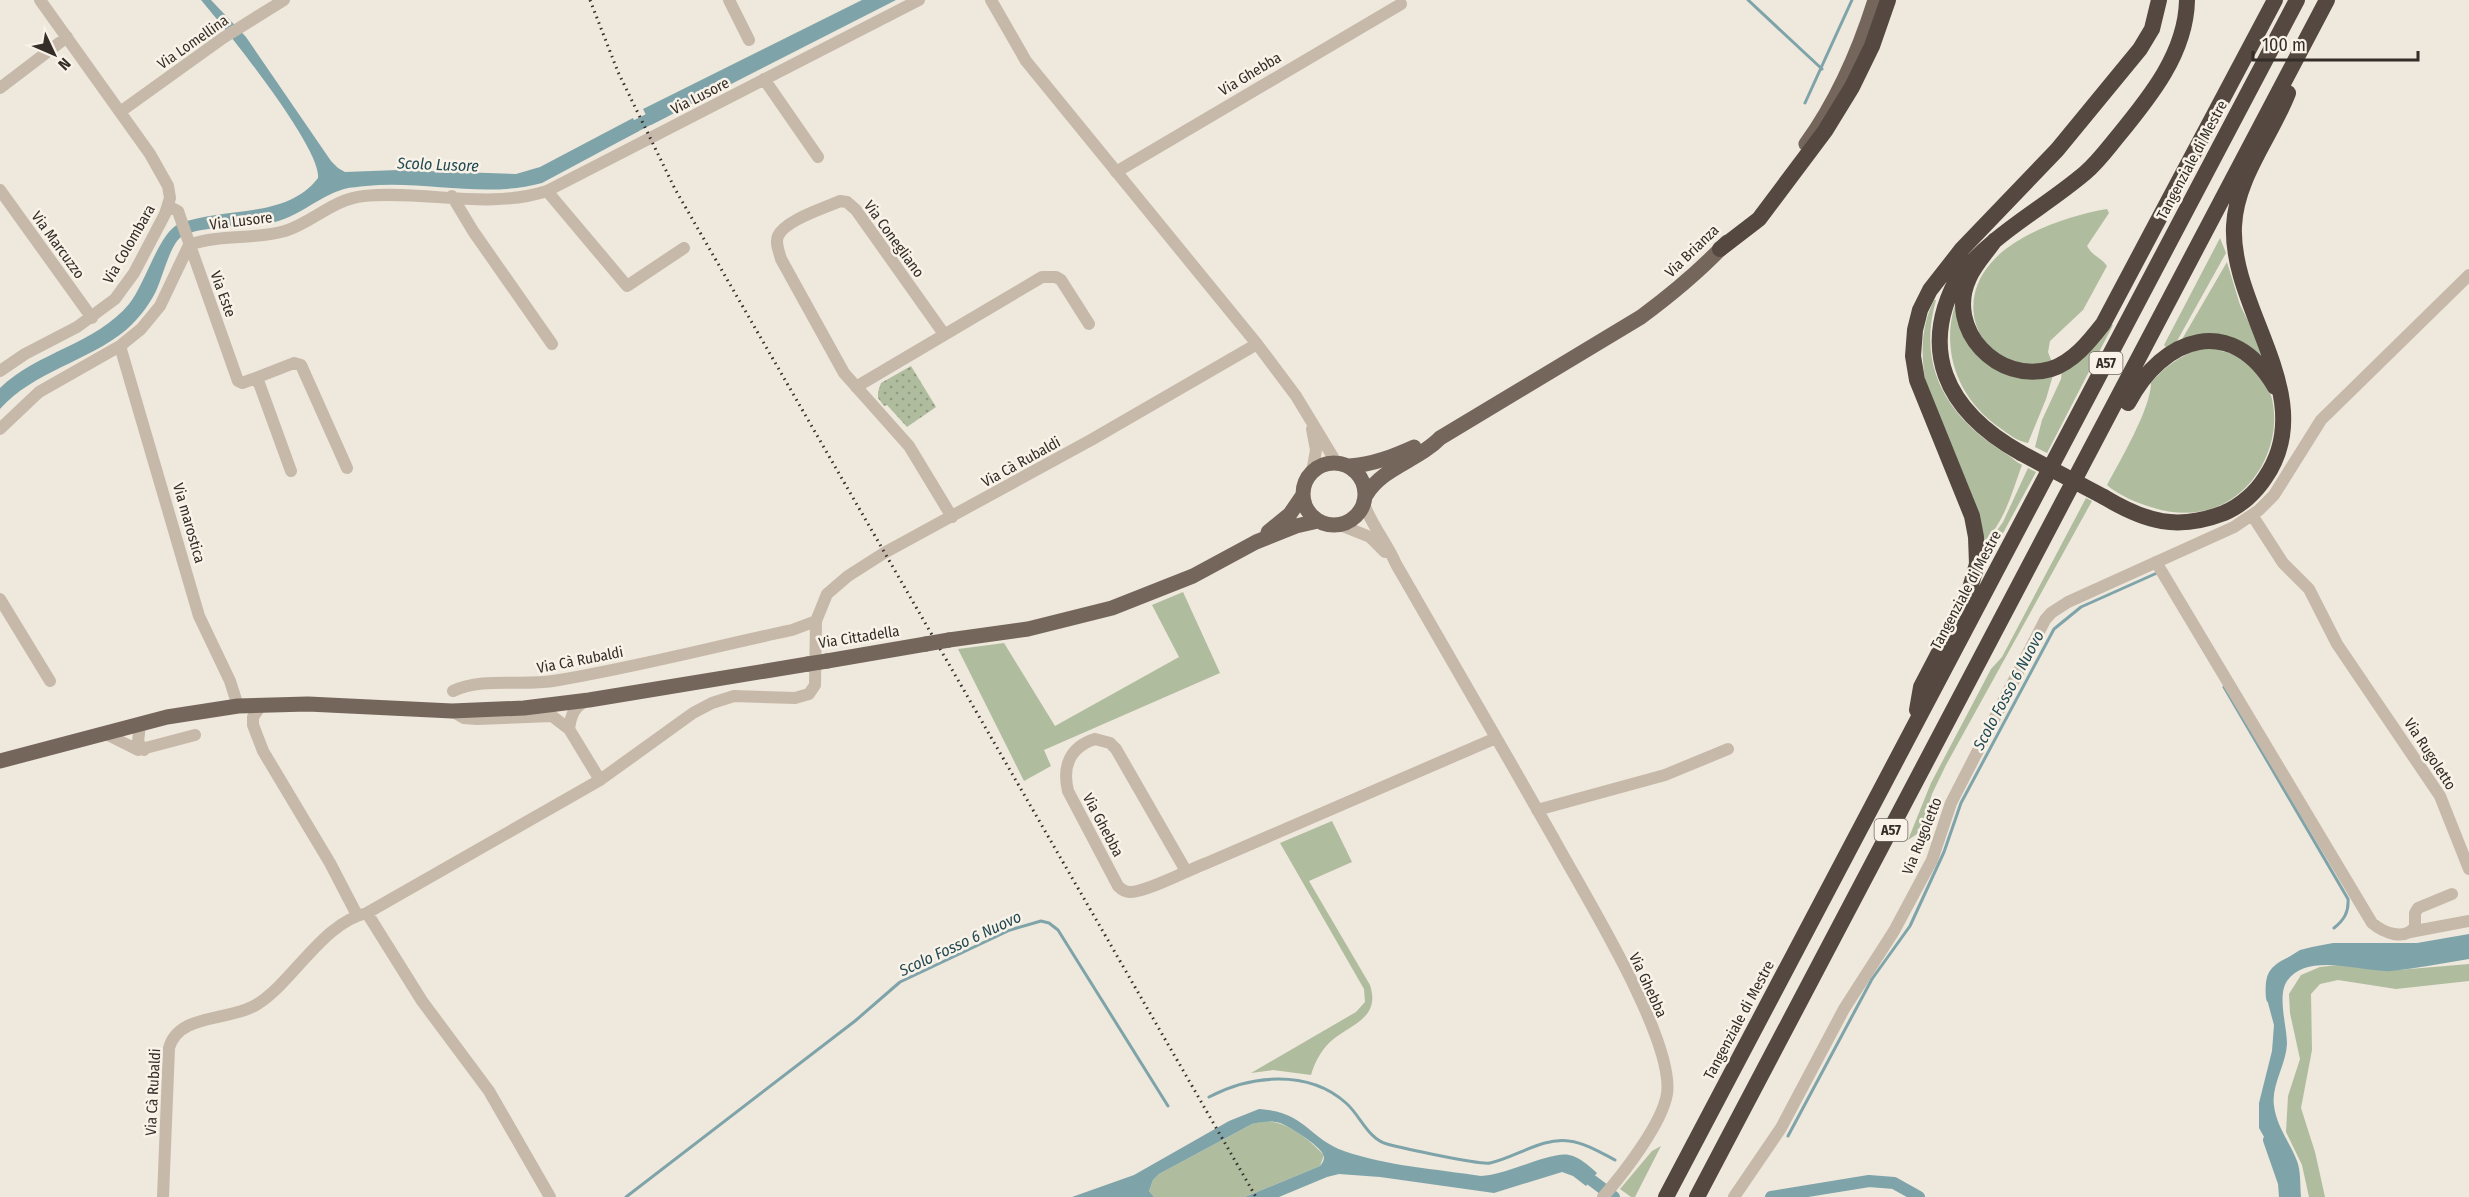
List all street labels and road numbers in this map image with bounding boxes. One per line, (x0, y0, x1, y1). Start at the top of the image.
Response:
street label: Via Lomellina (154, 11, 232, 73)
street label: Via Ghebba (1216, 48, 1284, 100)
street label: Via Lusore (668, 74, 732, 118)
street label: Tangenziale di Mestre (2153, 97, 2231, 223)
street label: Via Conegliano (860, 197, 928, 281)
street label: Via Colombara (99, 201, 159, 287)
street label: Via Marcuzzo (28, 208, 89, 282)
street label: Via Lusore (209, 208, 273, 234)
street label: Via Brianza (1661, 221, 1723, 281)
street label: Via Este (206, 268, 240, 320)
road number: A57 (2090, 352, 2122, 374)
street label: Via Cà Rubaldi (978, 433, 1064, 491)
street label: Via marostica (169, 481, 209, 565)
street label: Tangenziale di Mestre (1927, 527, 2005, 653)
street label: Via Cittadella (817, 622, 901, 652)
street label: Via Cà Rubaldi (535, 643, 625, 677)
street label: Via Rugoletto (2400, 715, 2460, 793)
street label: Via Ghebba (1079, 790, 1127, 860)
street label: Via Rugoletto (1898, 795, 1946, 877)
road number: A57 (1874, 819, 1908, 841)
street label: Via Ghebba (1625, 950, 1671, 1020)
street label: Tangenziale di Mestre (1700, 957, 1778, 1083)
street label: Via Cà Rubaldi (142, 1048, 164, 1136)

